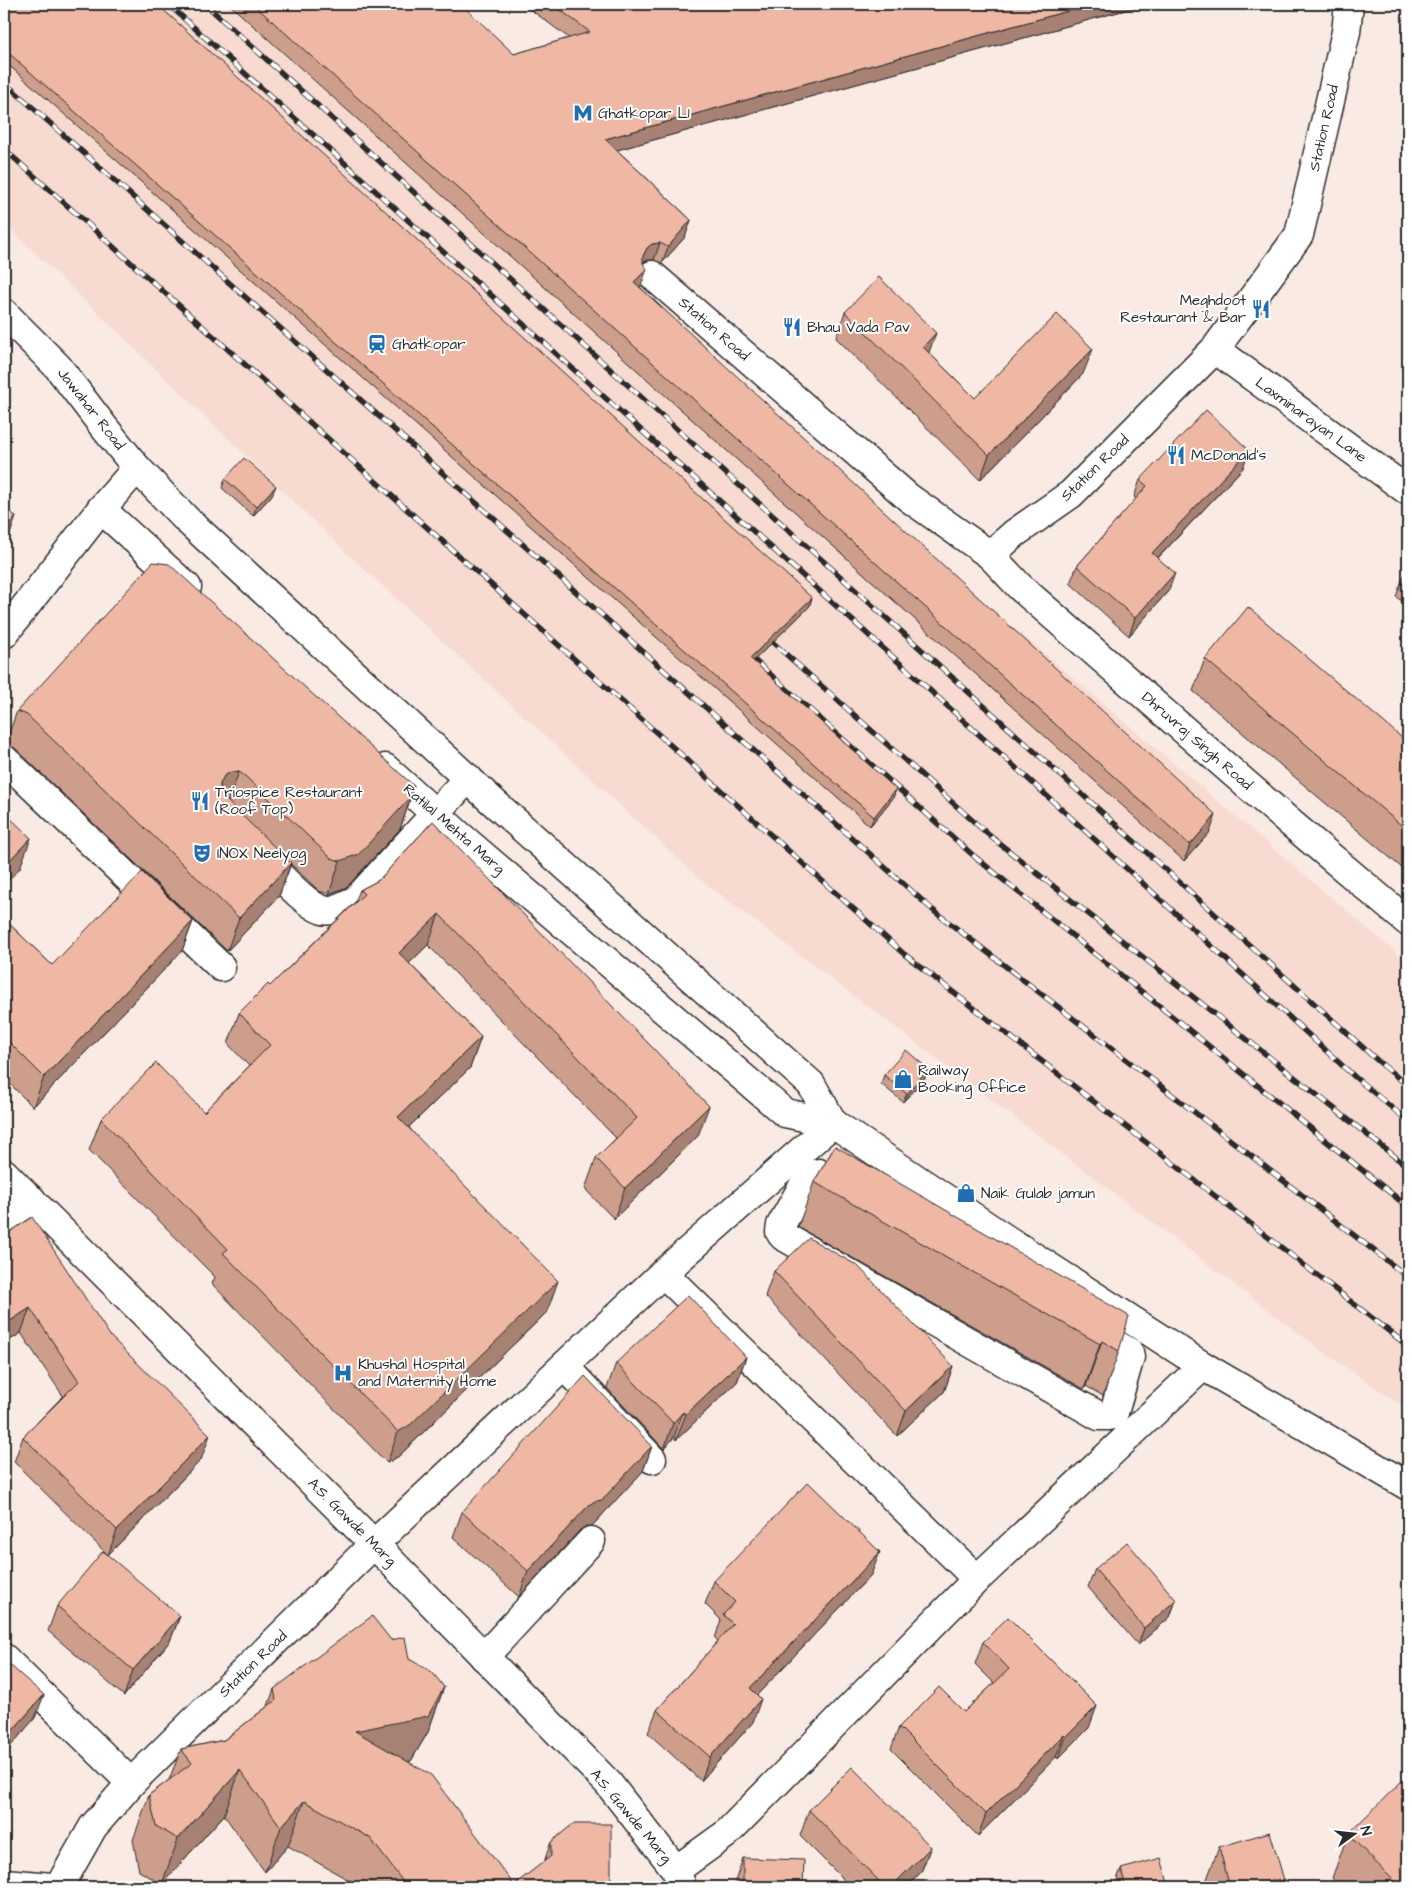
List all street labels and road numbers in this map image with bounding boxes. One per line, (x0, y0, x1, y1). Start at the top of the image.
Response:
street label: Station Road (1304, 82, 1344, 173)
street label: Station Road (674, 292, 754, 366)
street label: Jawahar Road (52, 363, 130, 455)
street label: Laxminarayan Lane (1250, 372, 1371, 468)
street label: Station Road (1056, 430, 1134, 506)
street label: Dhruvraj Singh Road (1136, 687, 1257, 796)
street label: Ratilal Mehta Marg (398, 779, 510, 880)
street label: A.S. Gawde Marg (302, 1473, 401, 1572)
street label: Station Road (214, 1626, 292, 1702)
street label: A.S. Gawde Marg (584, 1764, 677, 1869)

